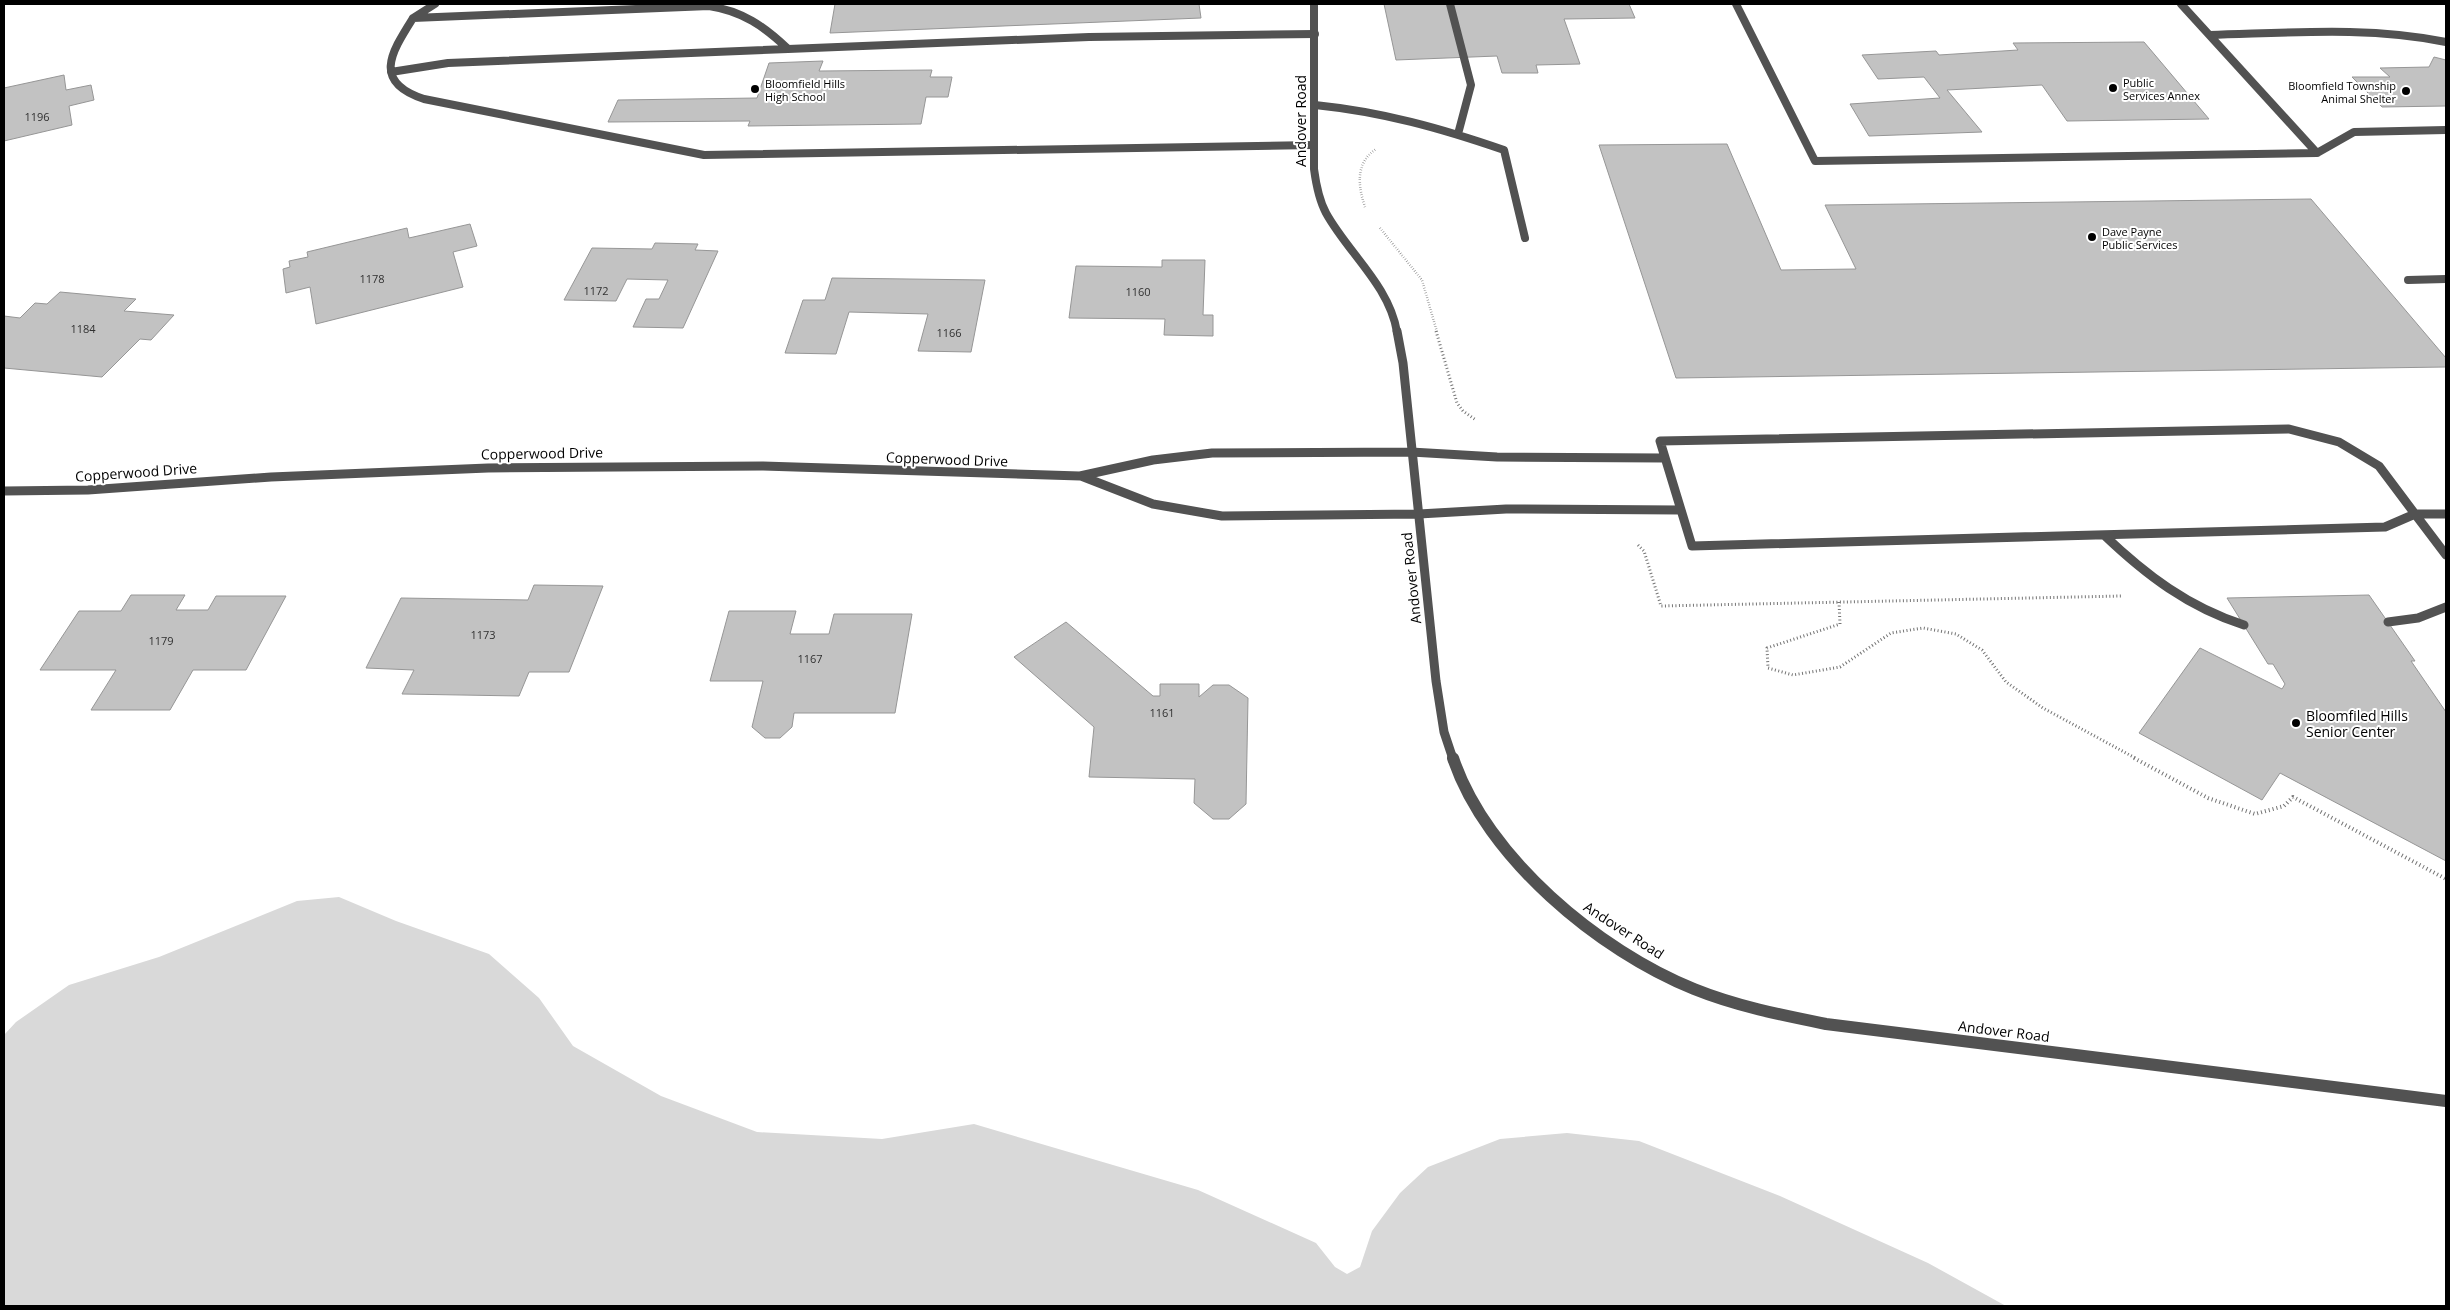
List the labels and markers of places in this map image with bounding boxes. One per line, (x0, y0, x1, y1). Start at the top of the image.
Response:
place label: Public Services Annex (2123, 75, 2200, 103)
place label: Bloomfield Hills High School (765, 76, 845, 104)
place label: Bloomfield Township Animal Shelter (2288, 78, 2397, 106)
marker: Public Services Annex (2107, 82, 2119, 94)
marker: Bloomfield Hills High School (749, 83, 761, 95)
marker: Bloomfield Township Animal Shelter (2400, 85, 2412, 97)
place label: Dave Payne Public Services (2102, 224, 2177, 252)
marker: Dave Payne Public Services (2086, 231, 2098, 243)
place label: Bloomfiled Hills Senior Center (2306, 706, 2408, 741)
marker: Bloomfiled Hills Senior Center (2290, 717, 2302, 729)

